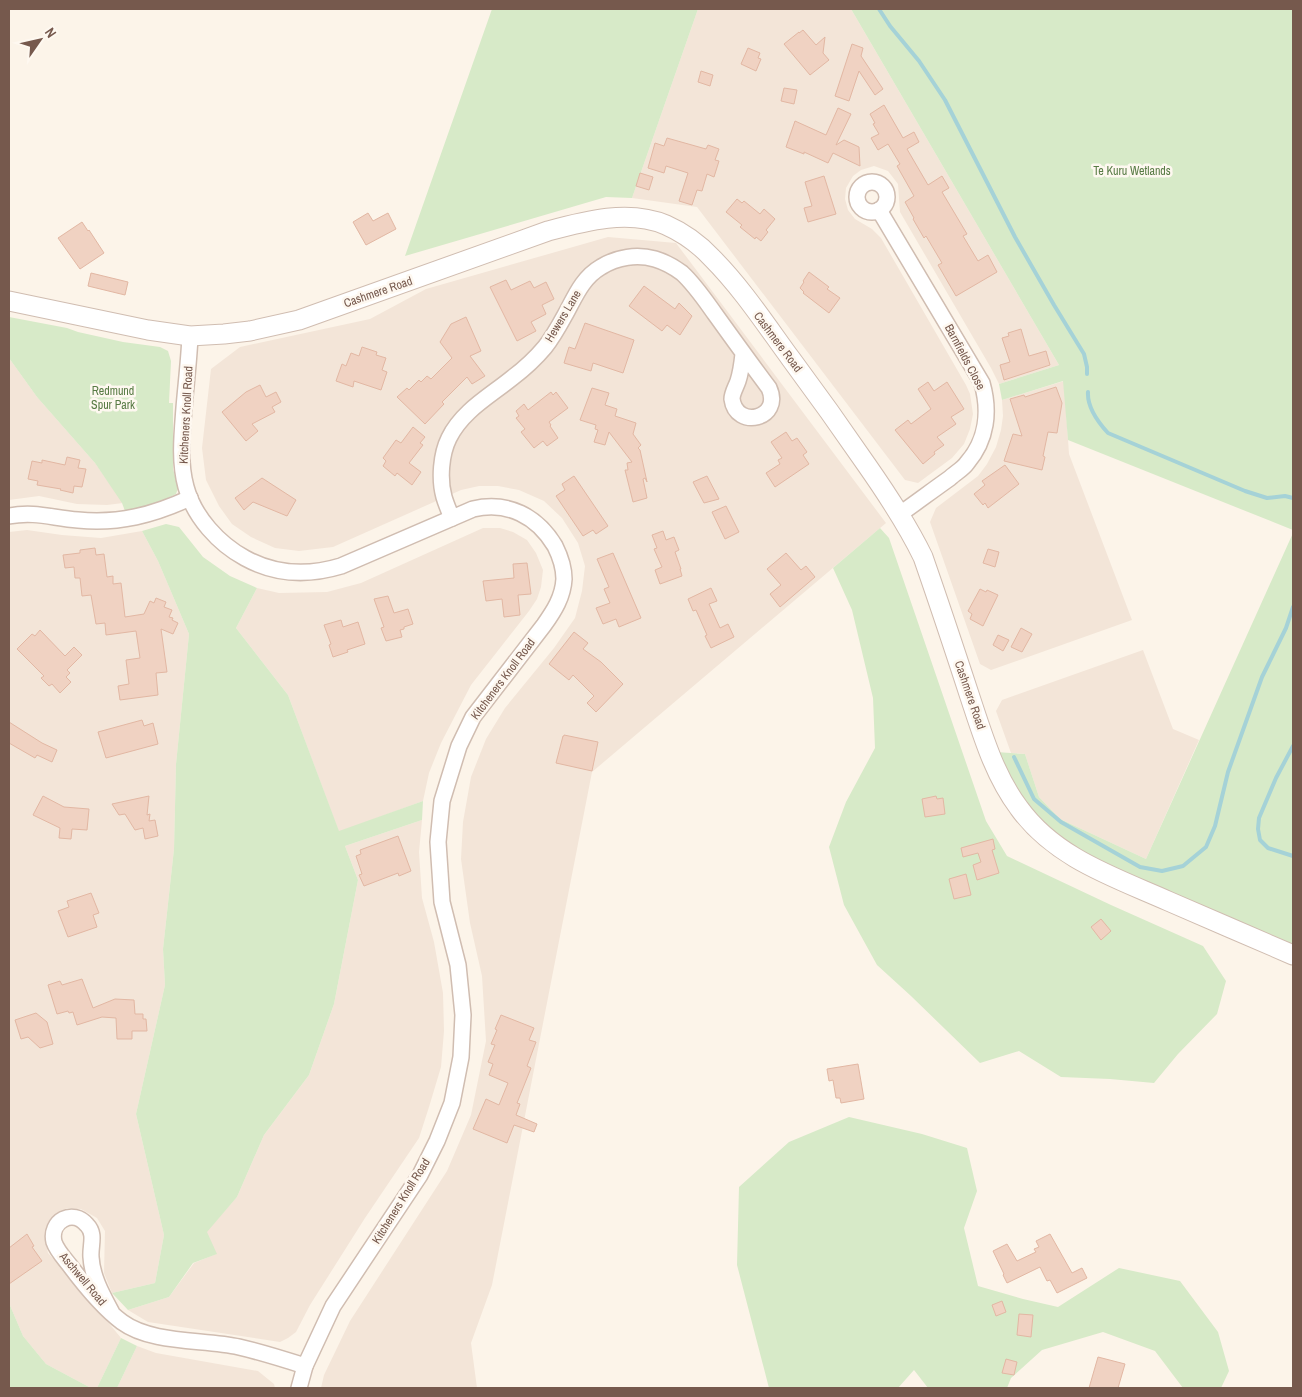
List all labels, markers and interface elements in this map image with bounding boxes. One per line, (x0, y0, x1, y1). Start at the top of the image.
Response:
north arrow (15, 15, 65, 65)
text: N (41, 24, 61, 41)
park label: Te Kuru Wetlands (1093, 163, 1171, 179)
street label: Cashmere Road (342, 273, 414, 311)
street label: Hewers Lane (541, 287, 585, 345)
street label: Cashmere Road (750, 309, 806, 375)
street label: Barnfields Close (941, 321, 989, 393)
street label: Kitcheners Knoll Road (175, 366, 197, 464)
park label: Redmund Spur Park (91, 383, 135, 413)
street label: Kitcheners Knoll Road (467, 635, 539, 723)
street label: Cashmere Road (951, 659, 989, 731)
street label: Kitcheners Knoll Road (368, 1155, 434, 1247)
street label: Aschwell Road (55, 1248, 110, 1309)

